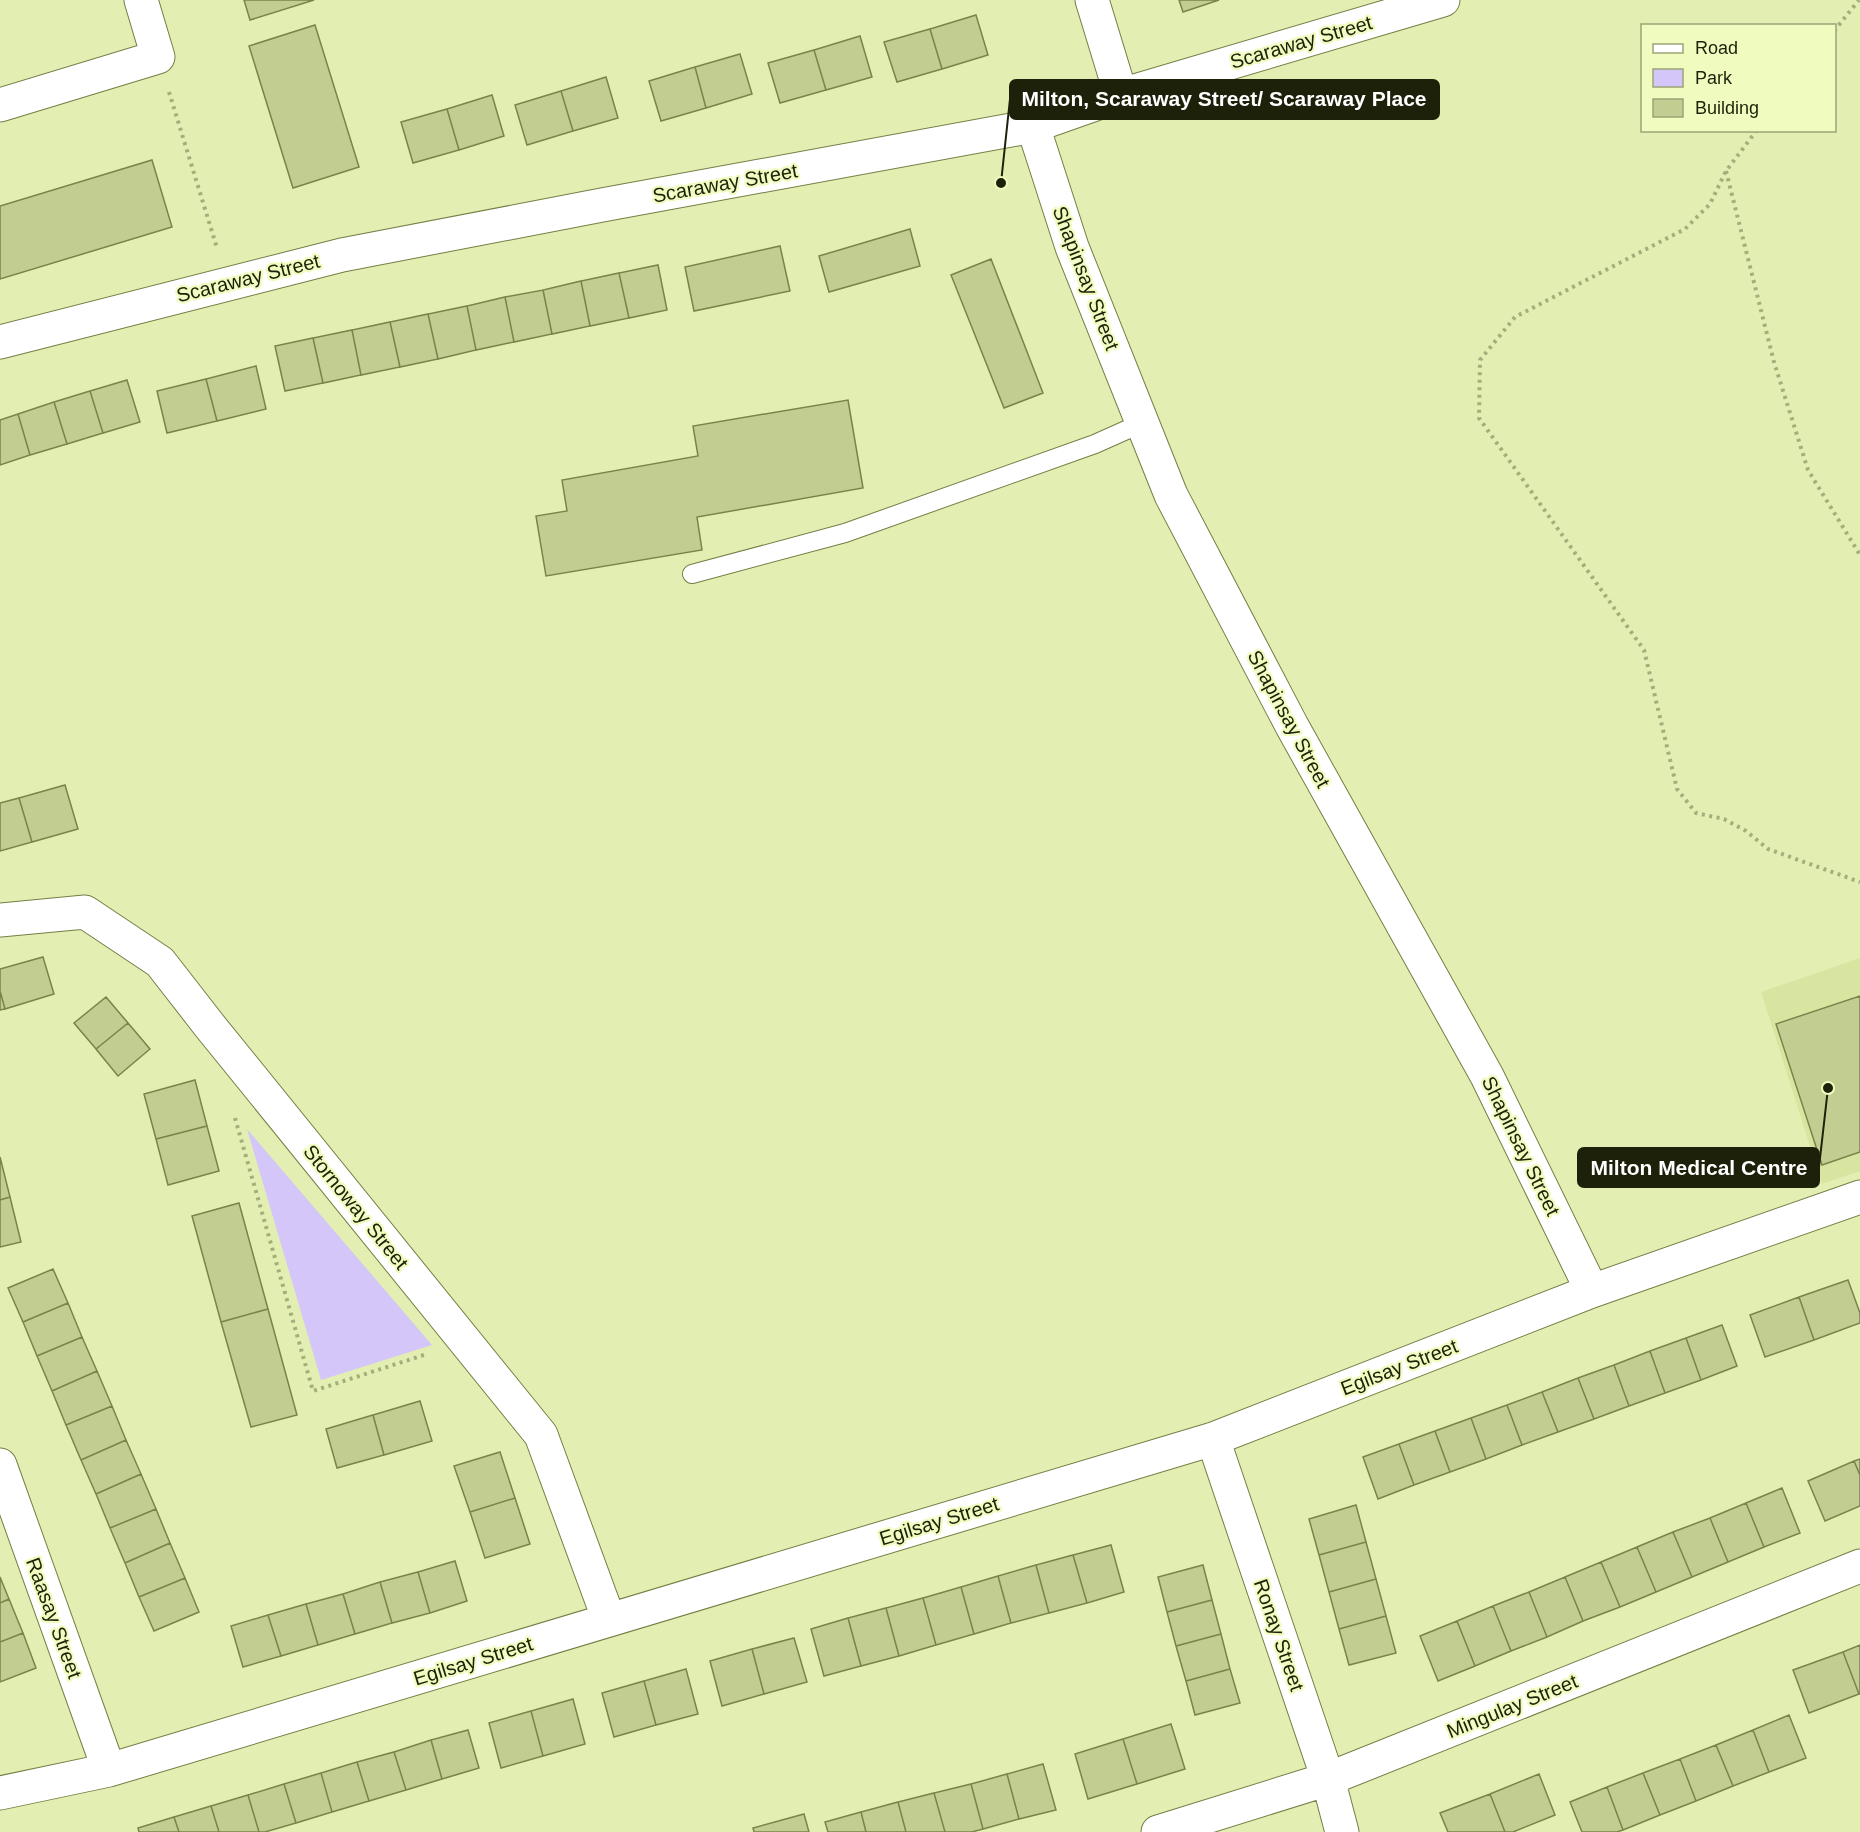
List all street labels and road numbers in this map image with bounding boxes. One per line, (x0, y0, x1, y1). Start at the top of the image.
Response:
street label: Scaraway Street (1227, 11, 1375, 73)
street label: Scaraway Street (651, 159, 800, 207)
street label: Shapinsay Street (1048, 203, 1124, 353)
street label: Scaraway Street (174, 249, 322, 306)
street label: Shapinsay Street (1244, 647, 1335, 792)
street label: Shapinsay Street (1478, 1073, 1564, 1220)
street label: Stornoway Street (299, 1140, 413, 1274)
street label: Egilsay Street (1337, 1334, 1461, 1399)
street label: Egilsay Street (877, 1492, 1002, 1550)
street label: Raasay Street (22, 1555, 86, 1682)
street label: Ronay Street (1250, 1576, 1309, 1694)
street label: Egilsay Street (411, 1632, 536, 1690)
street label: Mingulay Street (1443, 1670, 1581, 1742)

